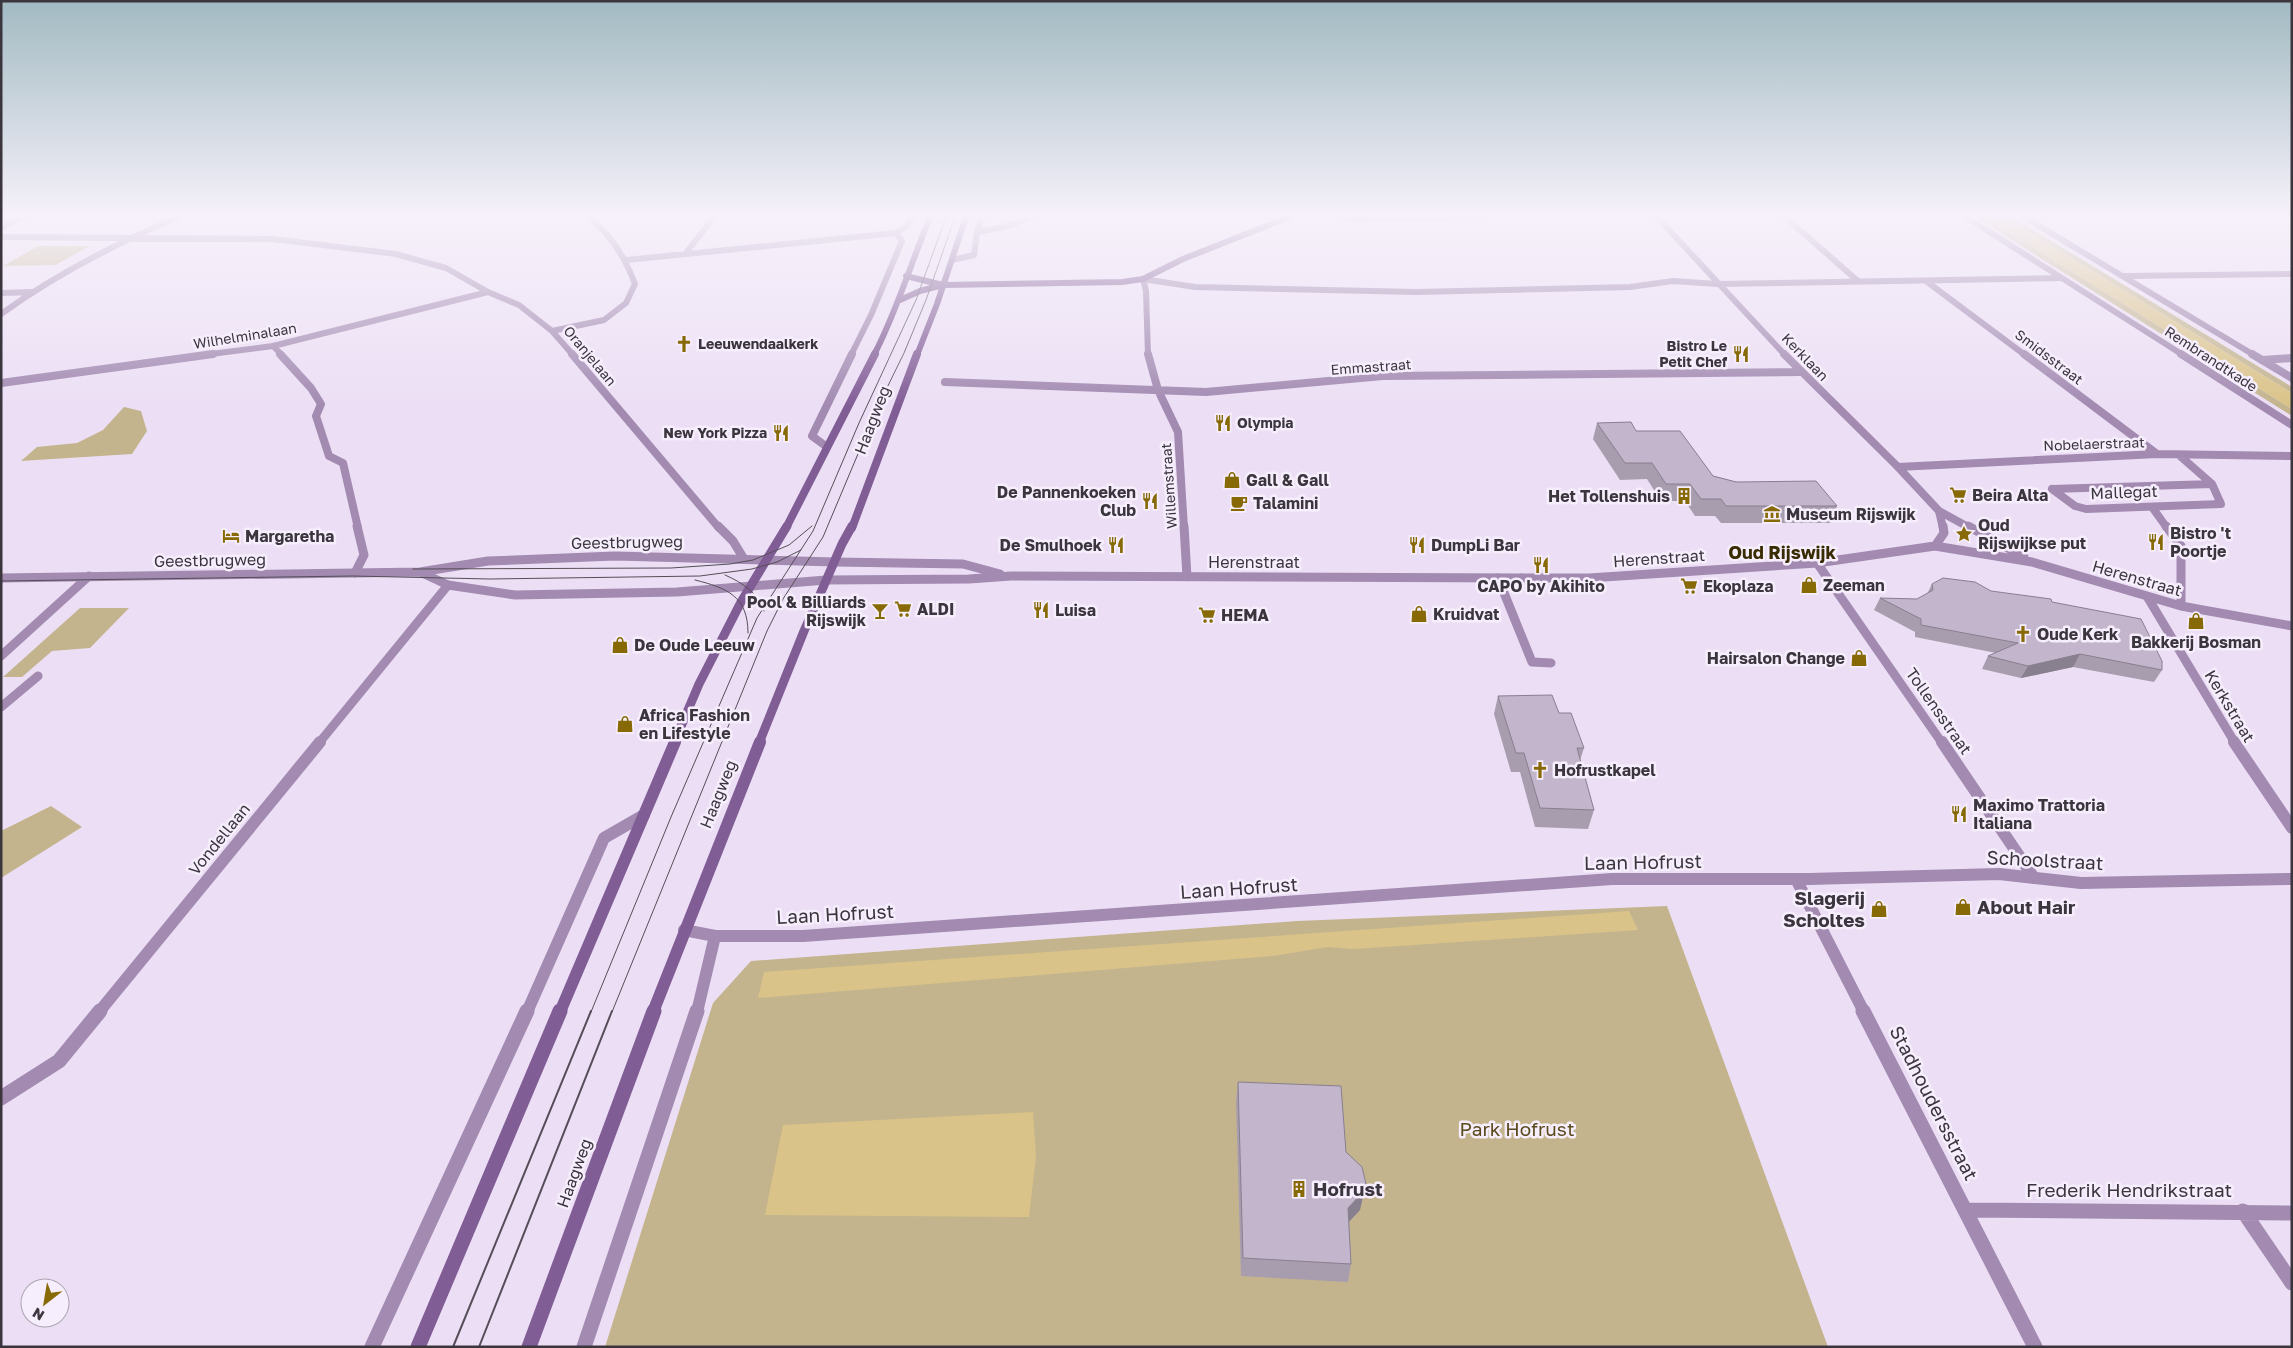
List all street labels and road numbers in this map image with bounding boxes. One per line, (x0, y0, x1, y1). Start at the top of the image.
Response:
street label: Wilhelminalaan (192, 319, 298, 352)
street label: Oranjelaan (560, 322, 620, 389)
street label: Rembrandtkade (2162, 322, 2261, 395)
street label: Smidsstraat (2012, 326, 2087, 388)
street label: Kerklaan (1778, 329, 1832, 384)
street label: Emmastraat (1330, 355, 1412, 378)
street label: Haagweg (850, 383, 894, 457)
street label: Nobelaerstraat (2043, 433, 2145, 454)
street label: Willemstraat (1157, 442, 1180, 530)
street label: Mallegat (2090, 481, 2158, 503)
street label: Geestbrugweg (571, 531, 683, 553)
street label: Herenstraat (1612, 545, 1706, 571)
street label: Geestbrugweg (154, 549, 266, 571)
street label: Herenstraat (1208, 552, 1300, 572)
street label: Herenstraat (2090, 556, 2184, 600)
street label: Tollensstraat (1902, 664, 1976, 758)
street label: Kerkstraat (2201, 666, 2259, 746)
street label: Haagweg (695, 757, 741, 831)
street label: Vondellaan (184, 799, 254, 879)
street label: Schoolstraat (1986, 845, 2104, 874)
street label: Laan Hofrust (1584, 849, 1702, 874)
street label: Laan Hofrust (1179, 872, 1299, 903)
street label: Laan Hofrust (775, 899, 895, 928)
street label: Stadhoudersstraat (1886, 1022, 1983, 1184)
street label: Haagweg (552, 1136, 596, 1210)
street label: Frederik Hendrikstraat (2026, 1178, 2232, 1201)

